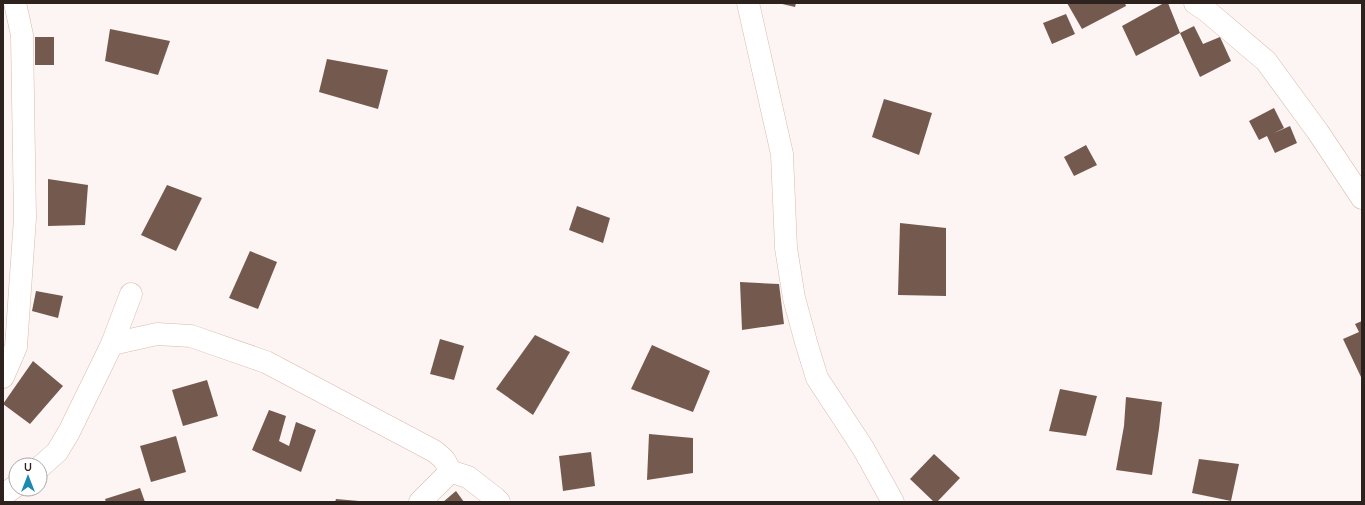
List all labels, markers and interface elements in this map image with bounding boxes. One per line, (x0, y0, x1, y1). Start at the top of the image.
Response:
north arrow (8, 457, 48, 497)
text: U (24, 459, 32, 474)

